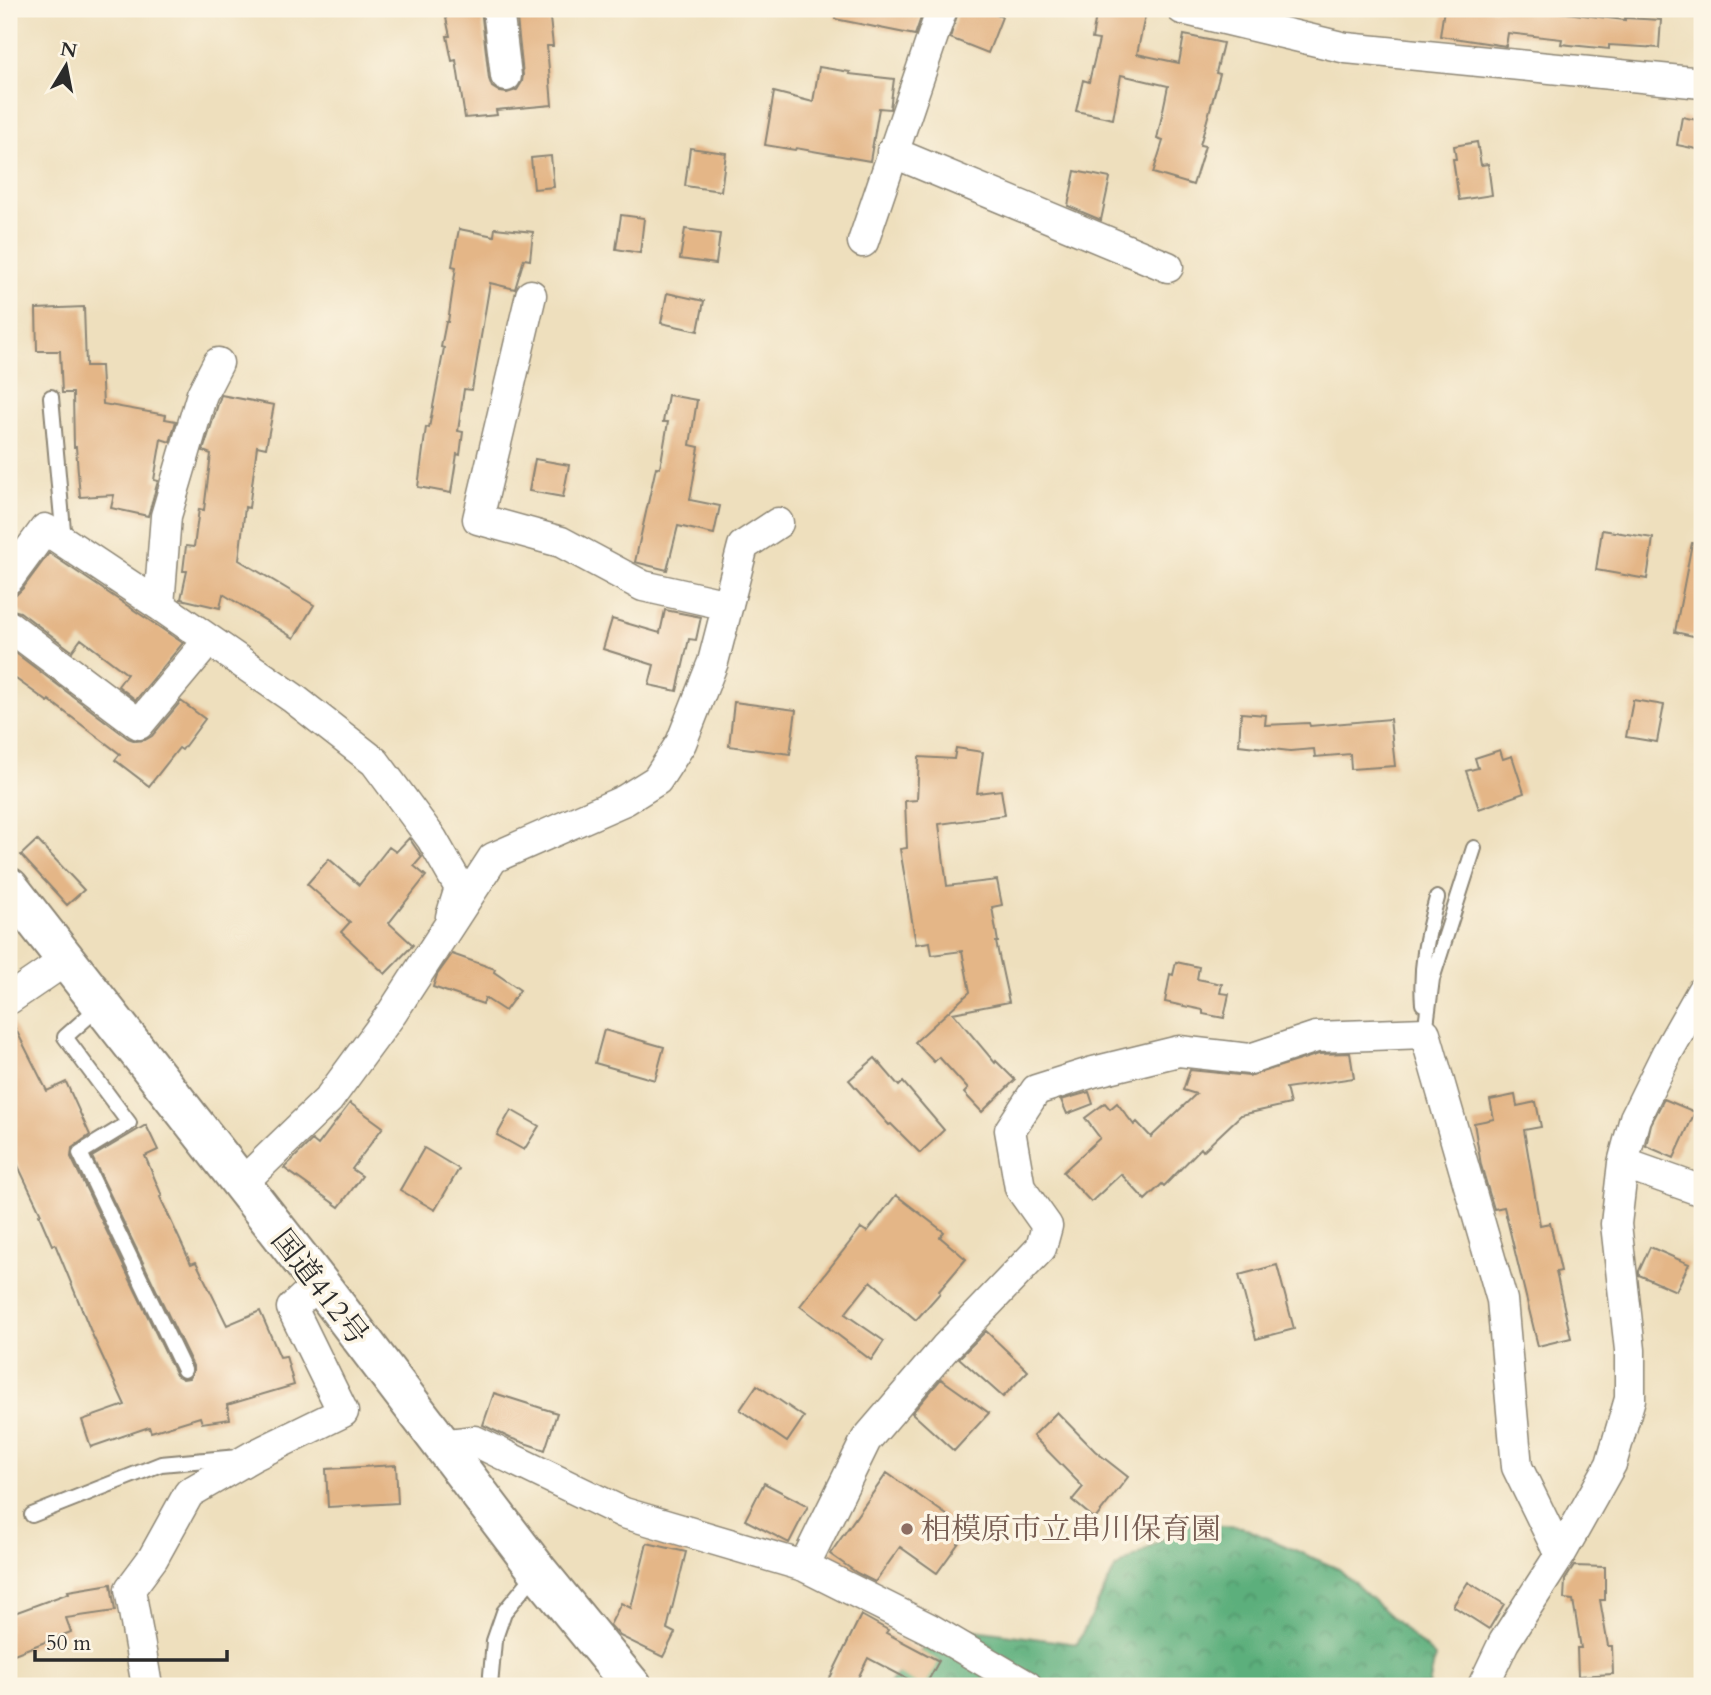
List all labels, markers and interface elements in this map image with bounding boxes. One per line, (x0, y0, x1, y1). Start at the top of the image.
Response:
north arrow (32, 32, 102, 102)
text: N (58, 36, 80, 65)
street label: 国道412号 (262, 1221, 378, 1354)
place label: 相模原市立串川保育園 (921, 1509, 1221, 1550)
marker: 相模原市立串川保育園 (899, 1521, 915, 1537)
scale bar (35, 1618, 228, 1662)
text: 50 m (46, 1629, 91, 1658)

